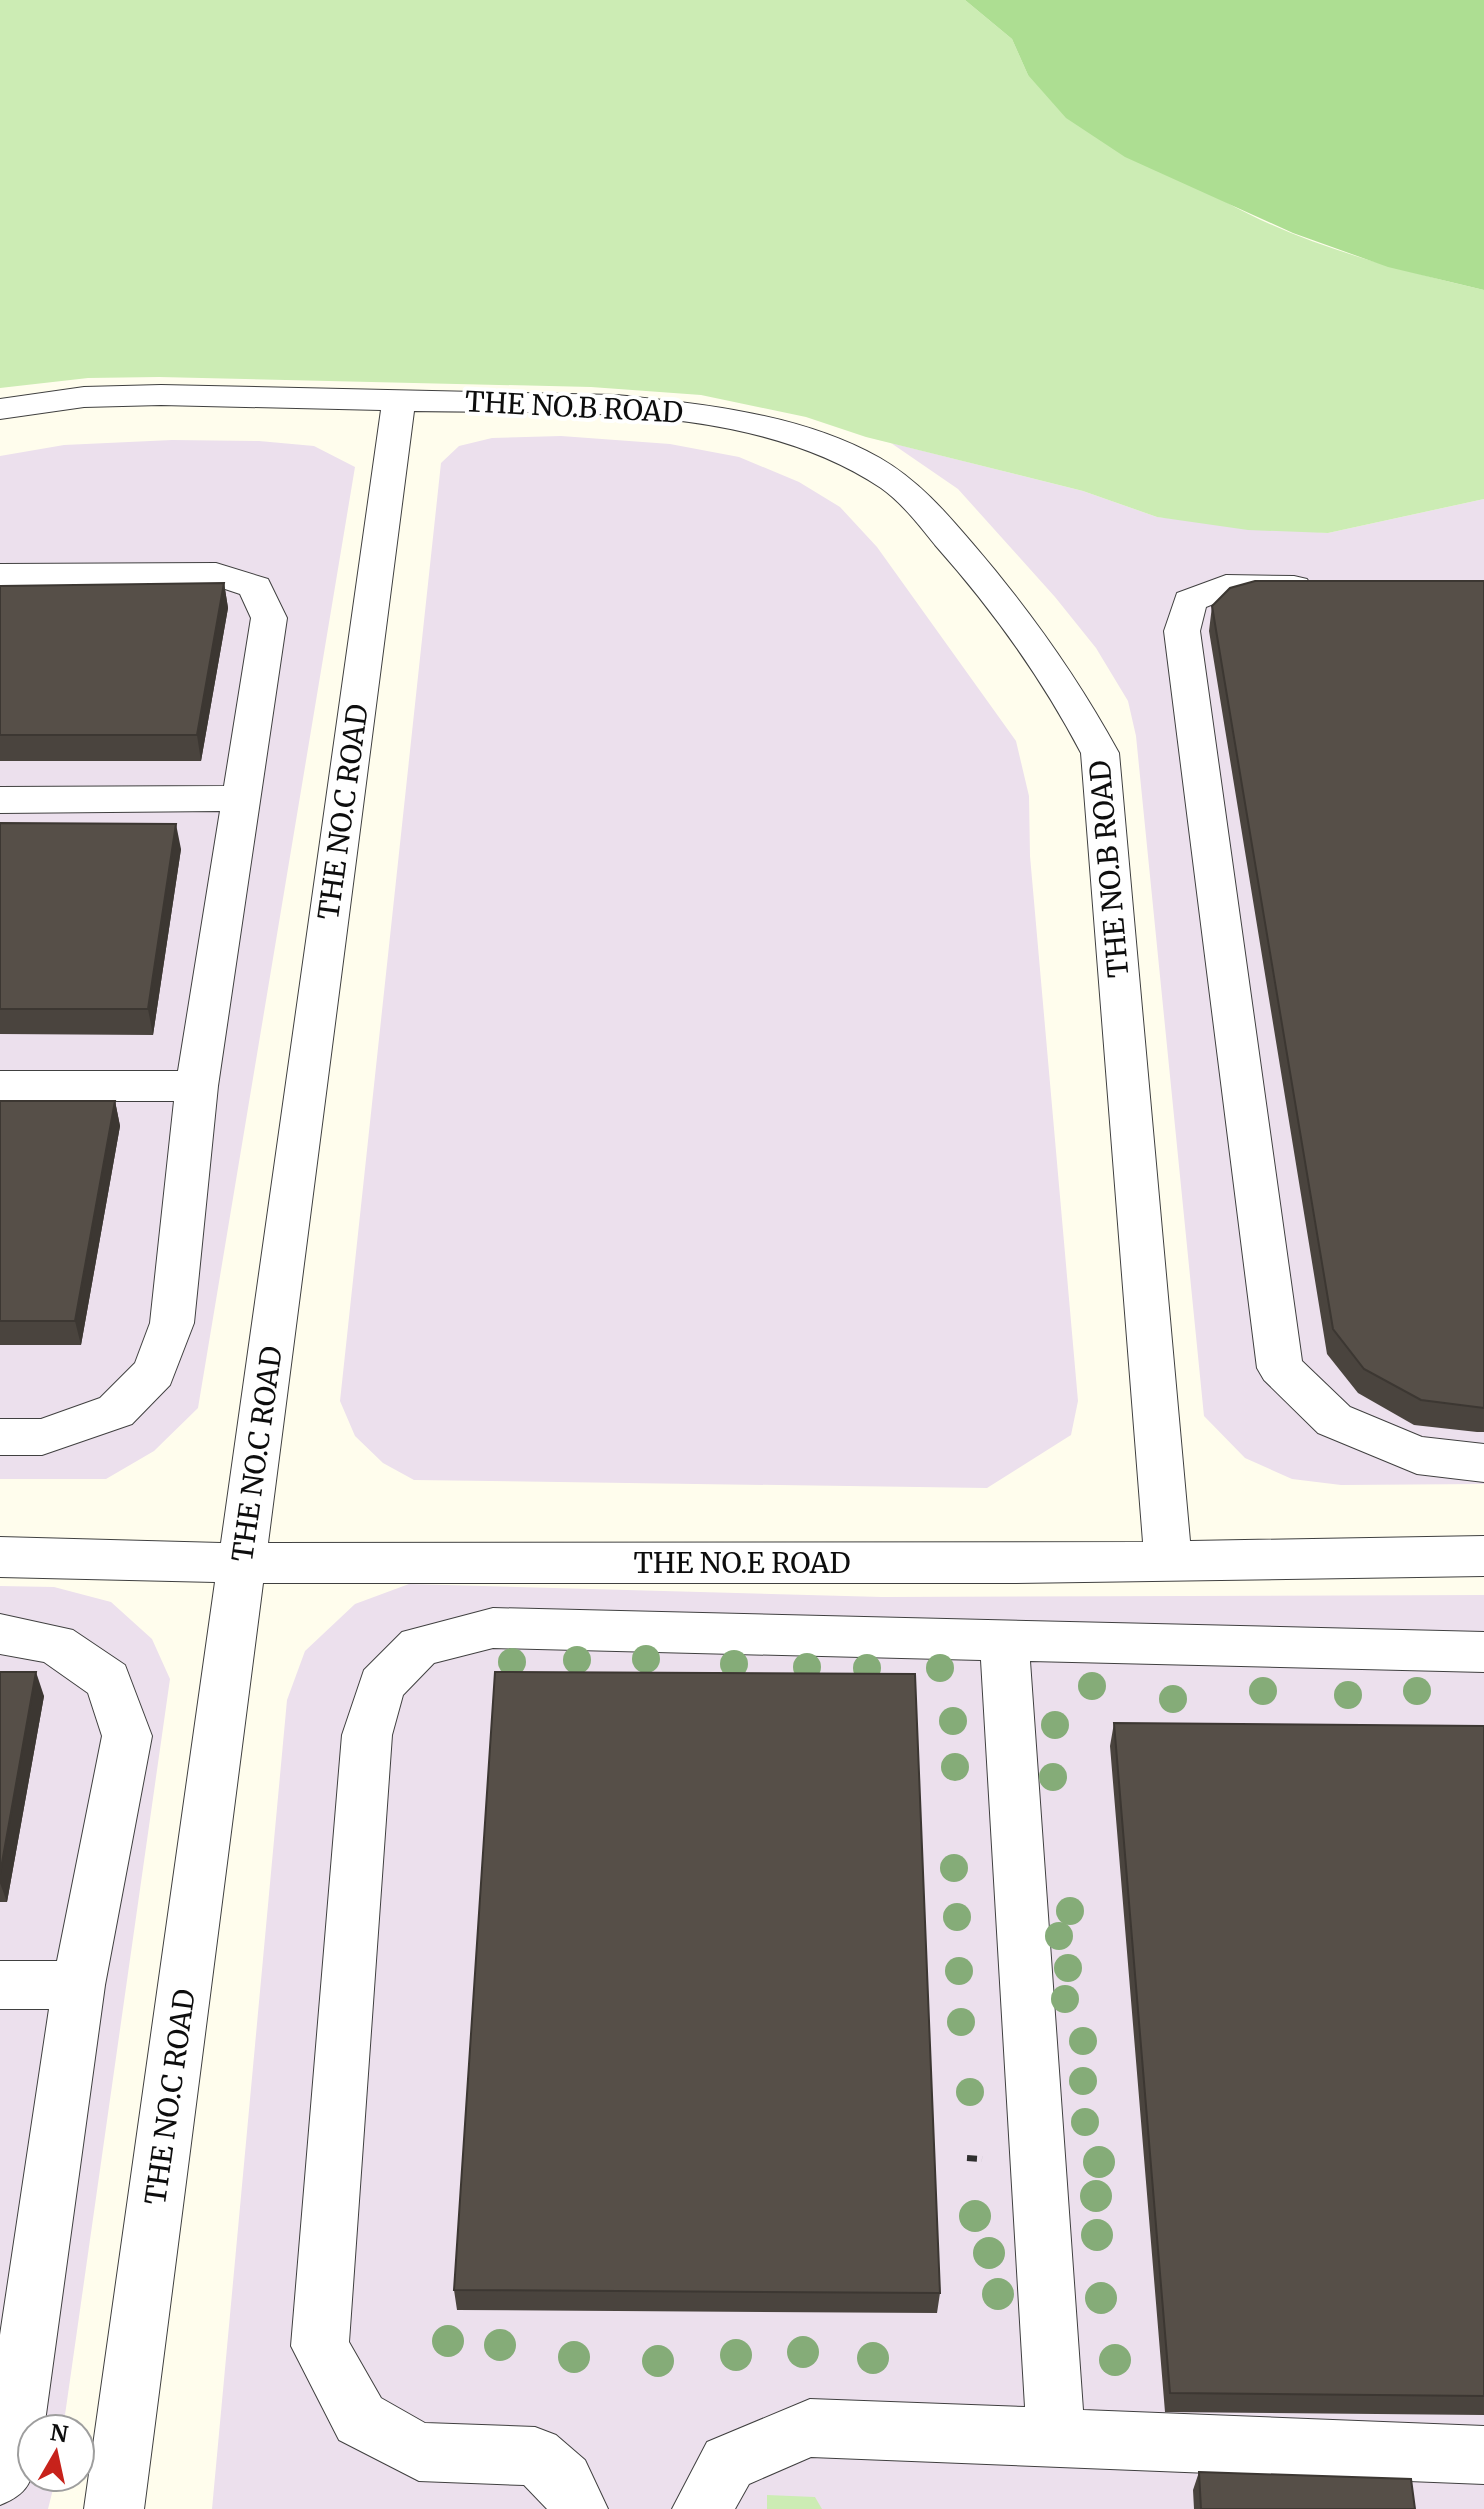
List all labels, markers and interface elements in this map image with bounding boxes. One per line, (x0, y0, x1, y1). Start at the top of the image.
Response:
street label: THE NO.B ROAD (464, 383, 684, 431)
street label: THE NO.C ROAD (310, 702, 376, 922)
street label: THE NO.B ROAD (1082, 759, 1136, 979)
street label: THE NO.C ROAD (224, 1344, 290, 1564)
street label: THE NO.E ROAD (633, 1545, 851, 1581)
street label: THE NO.C ROAD (137, 1987, 203, 2207)
north arrow (16, 2413, 96, 2493)
text: N (48, 2418, 71, 2449)

